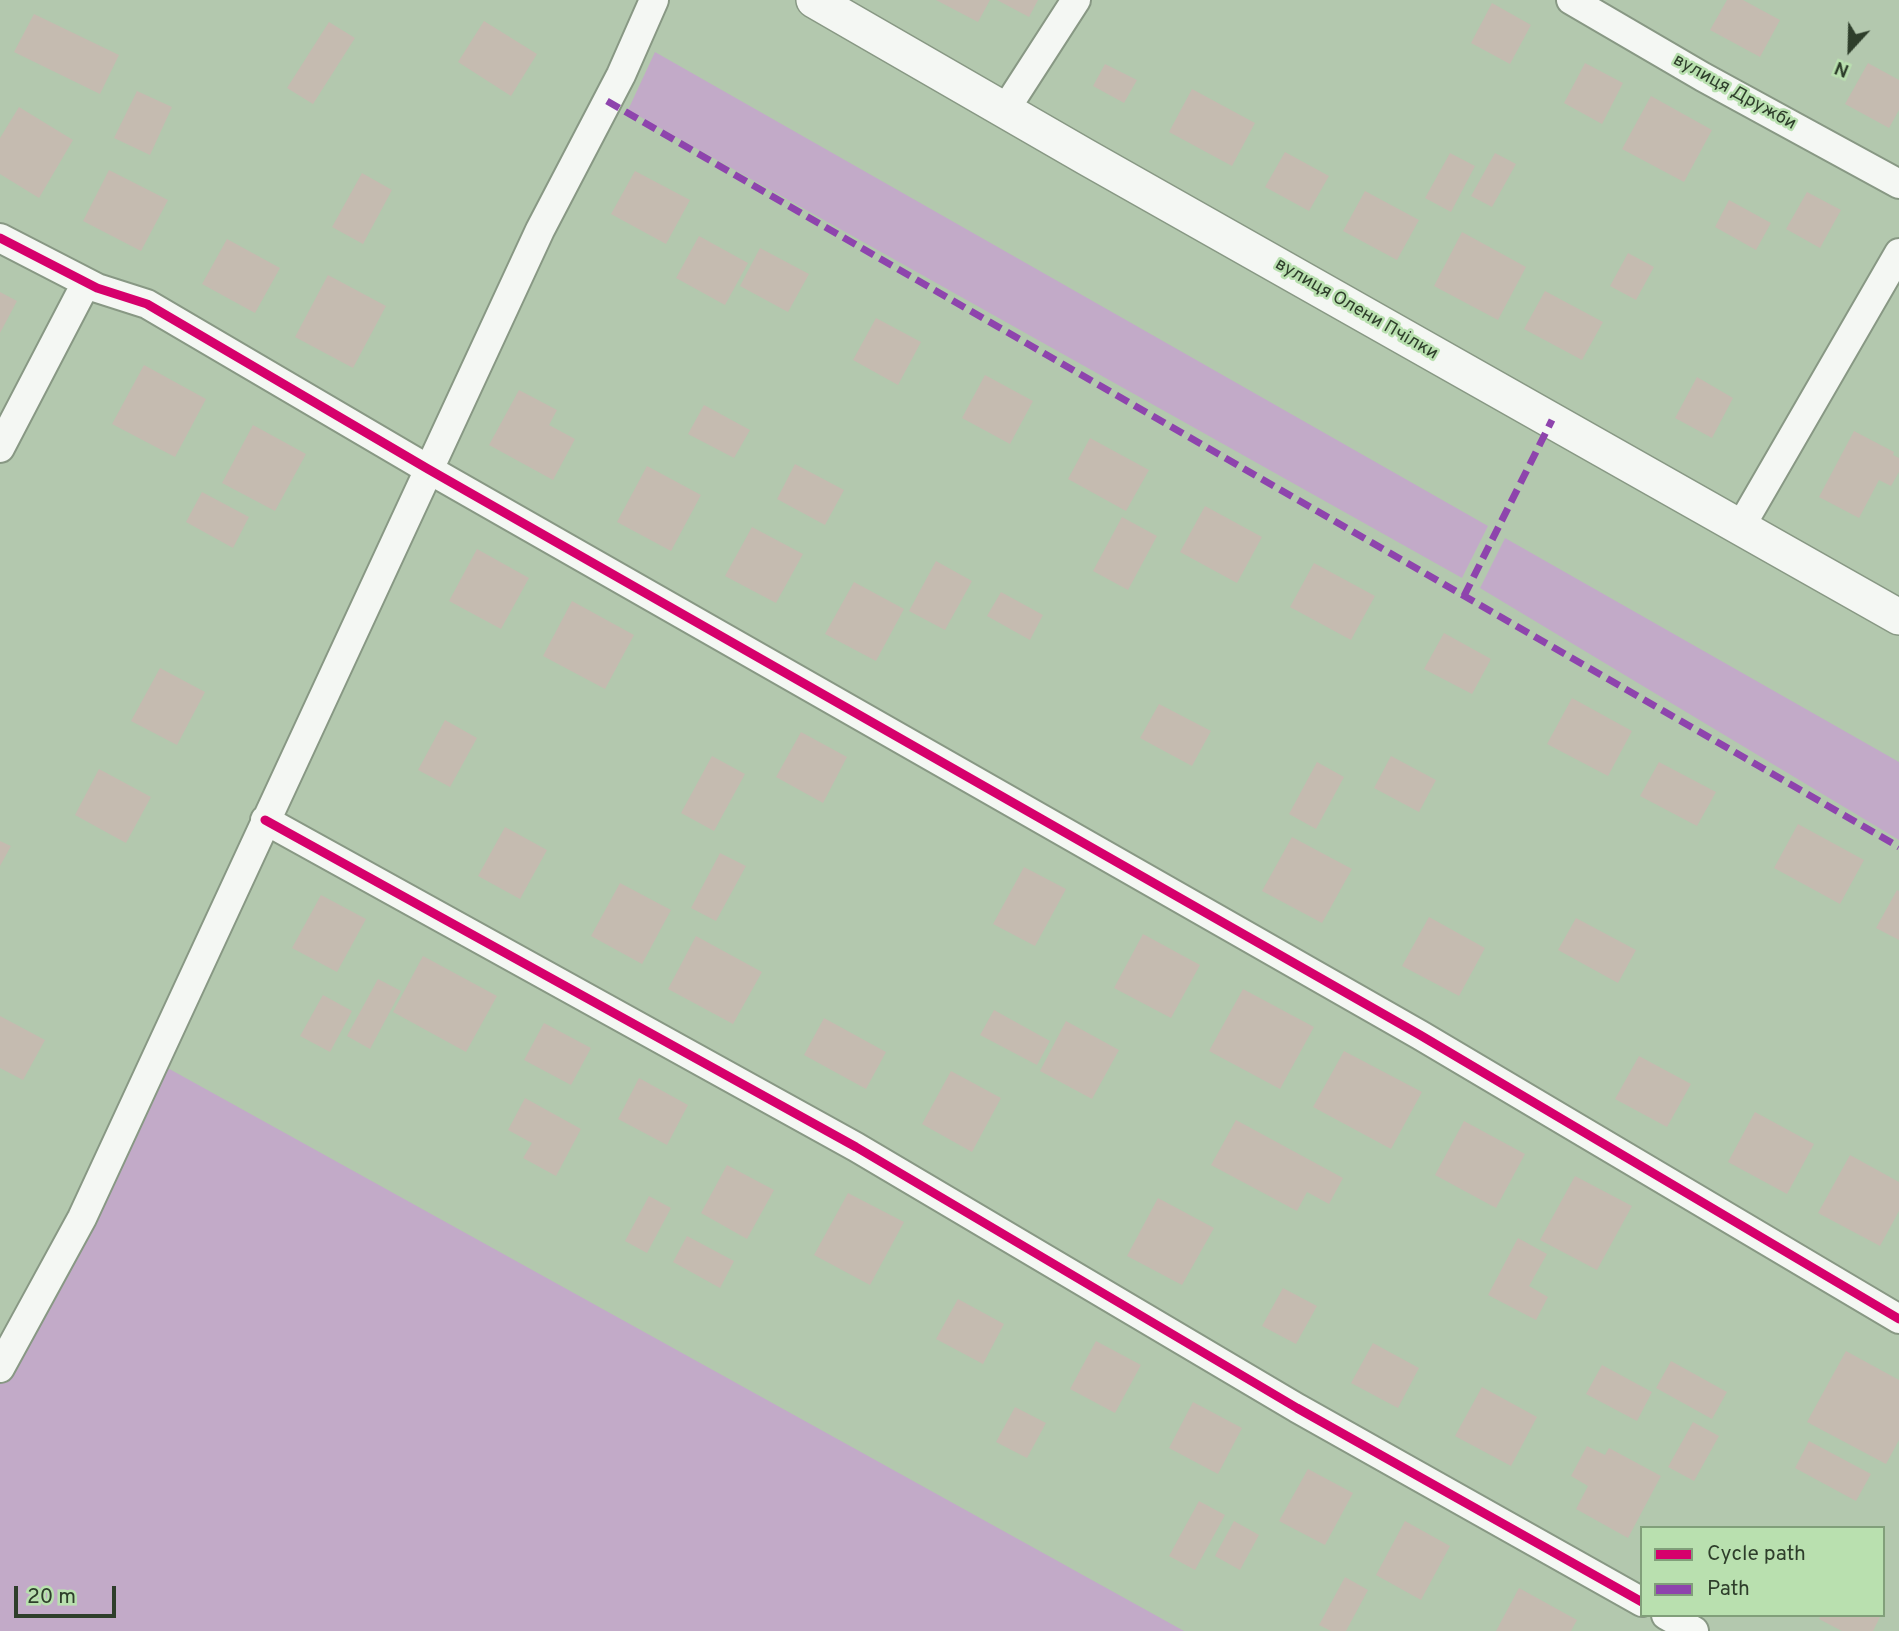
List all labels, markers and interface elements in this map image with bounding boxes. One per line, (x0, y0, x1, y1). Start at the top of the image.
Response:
north arrow (1815, 14, 1885, 84)
street label: вулиця Дружби (1669, 50, 1799, 136)
text: N (1831, 55, 1853, 82)
street label: вулиця Олени Пчілки (1271, 254, 1441, 366)
legend (1640, 1526, 1885, 1617)
text: Cycle path (1707, 1541, 1806, 1568)
scale bar (18, 1572, 119, 1616)
text: Path (1707, 1576, 1750, 1603)
text: 20 m (27, 1584, 76, 1611)

